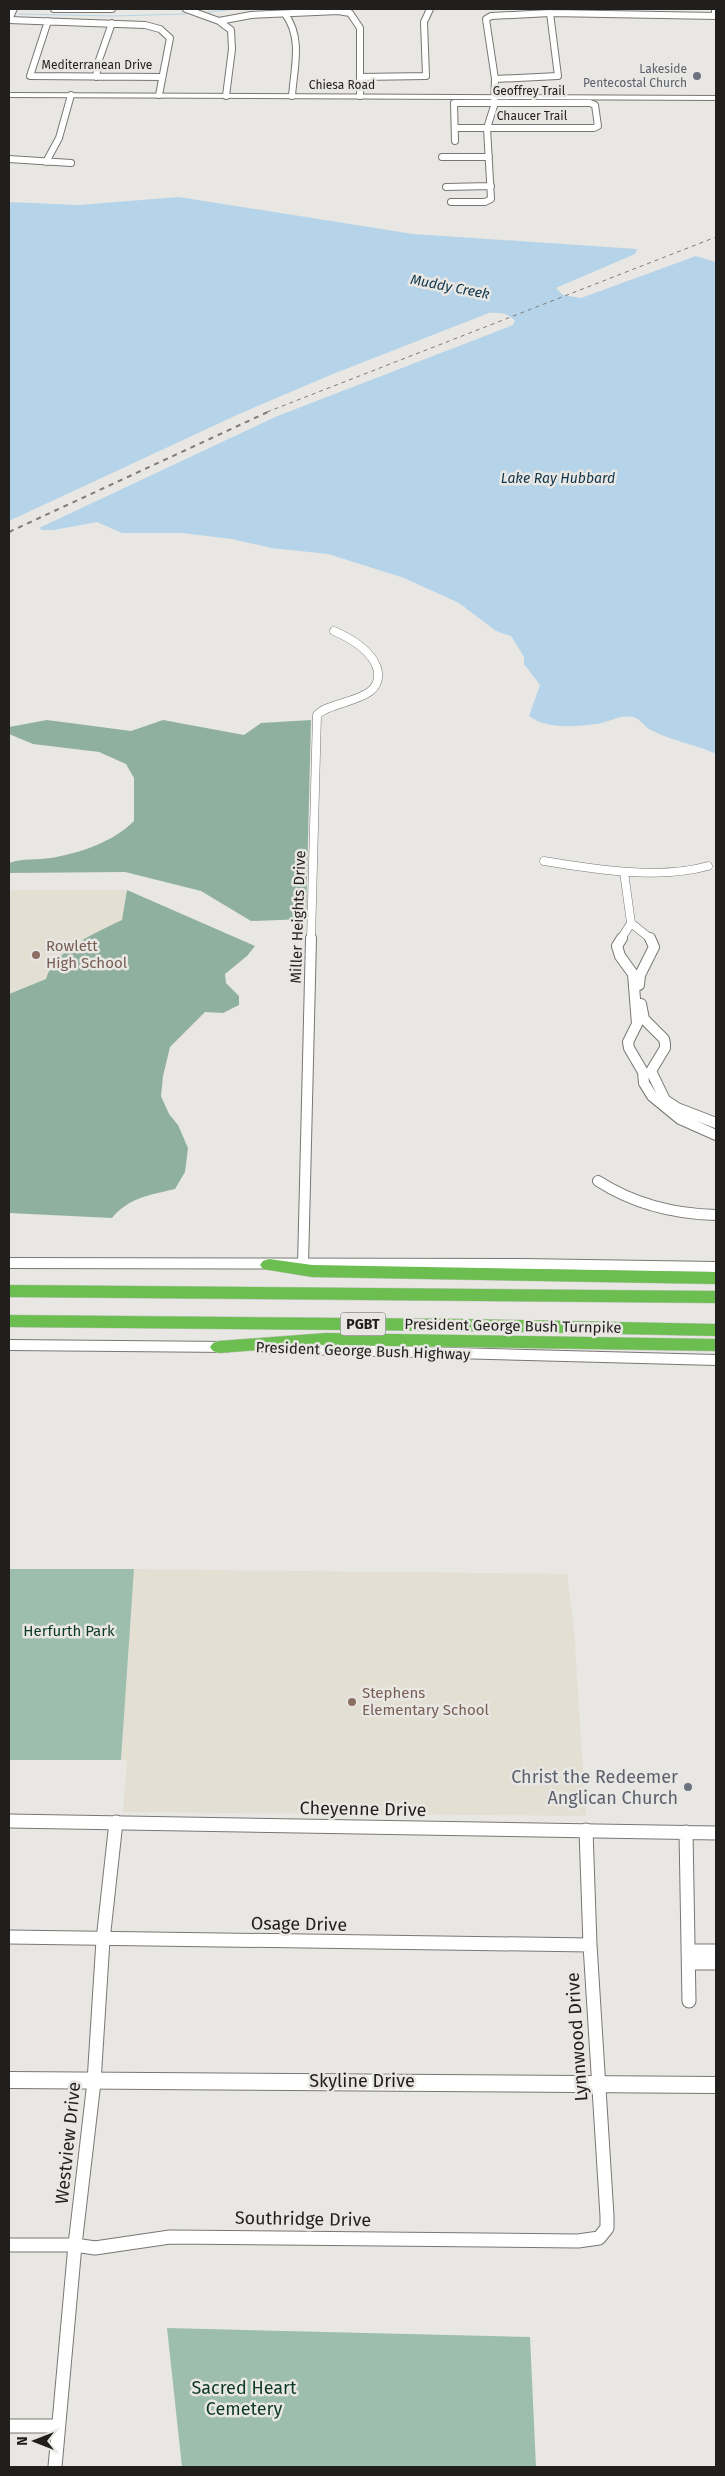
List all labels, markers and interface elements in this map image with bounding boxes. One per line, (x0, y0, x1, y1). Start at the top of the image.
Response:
street label: Mediterranean Drive (42, 58, 152, 72)
place label: Lakeside Pentecostal Church (583, 62, 687, 90)
marker: Lakeside Pentecostal Church (691, 70, 703, 82)
street label: Chiesa Road (309, 78, 375, 92)
street label: Geoffrey Trail (493, 84, 566, 98)
street label: Chaucer Trail (497, 109, 568, 123)
water label: Muddy Creek (409, 271, 491, 303)
water label: Lake Ray Hubbard (501, 470, 615, 487)
street label: Miller Heights Drive (287, 850, 309, 984)
place label: Rowlett High School (46, 937, 128, 972)
marker: Rowlett High School (30, 949, 42, 961)
road number: PGBT (340, 1312, 386, 1336)
street label: President George Bush Turnpike (404, 1315, 622, 1337)
street label: President George Bush Highway (255, 1338, 471, 1364)
park label: Herfurth Park (23, 1622, 115, 1640)
place label: Stephens Elementary School (362, 1684, 490, 1719)
marker: Stephens Elementary School (346, 1696, 358, 1708)
place label: Christ the Redeemer Anglican Church (511, 1766, 678, 1809)
marker: Christ the Redeemer Anglican Church (682, 1781, 694, 1793)
street label: Cheyenne Drive (299, 1797, 427, 1821)
street label: Osage Drive (251, 1912, 347, 1936)
street label: Lynnwood Drive (562, 1972, 592, 2102)
street label: Skyline Drive (309, 2070, 415, 2092)
street label: Westview Drive (51, 2081, 85, 2205)
street label: Southridge Drive (235, 2207, 371, 2231)
park label: Sacred Heart Cemetery (191, 2377, 297, 2420)
north arrow (10, 2416, 60, 2466)
text: N (14, 2436, 31, 2446)

